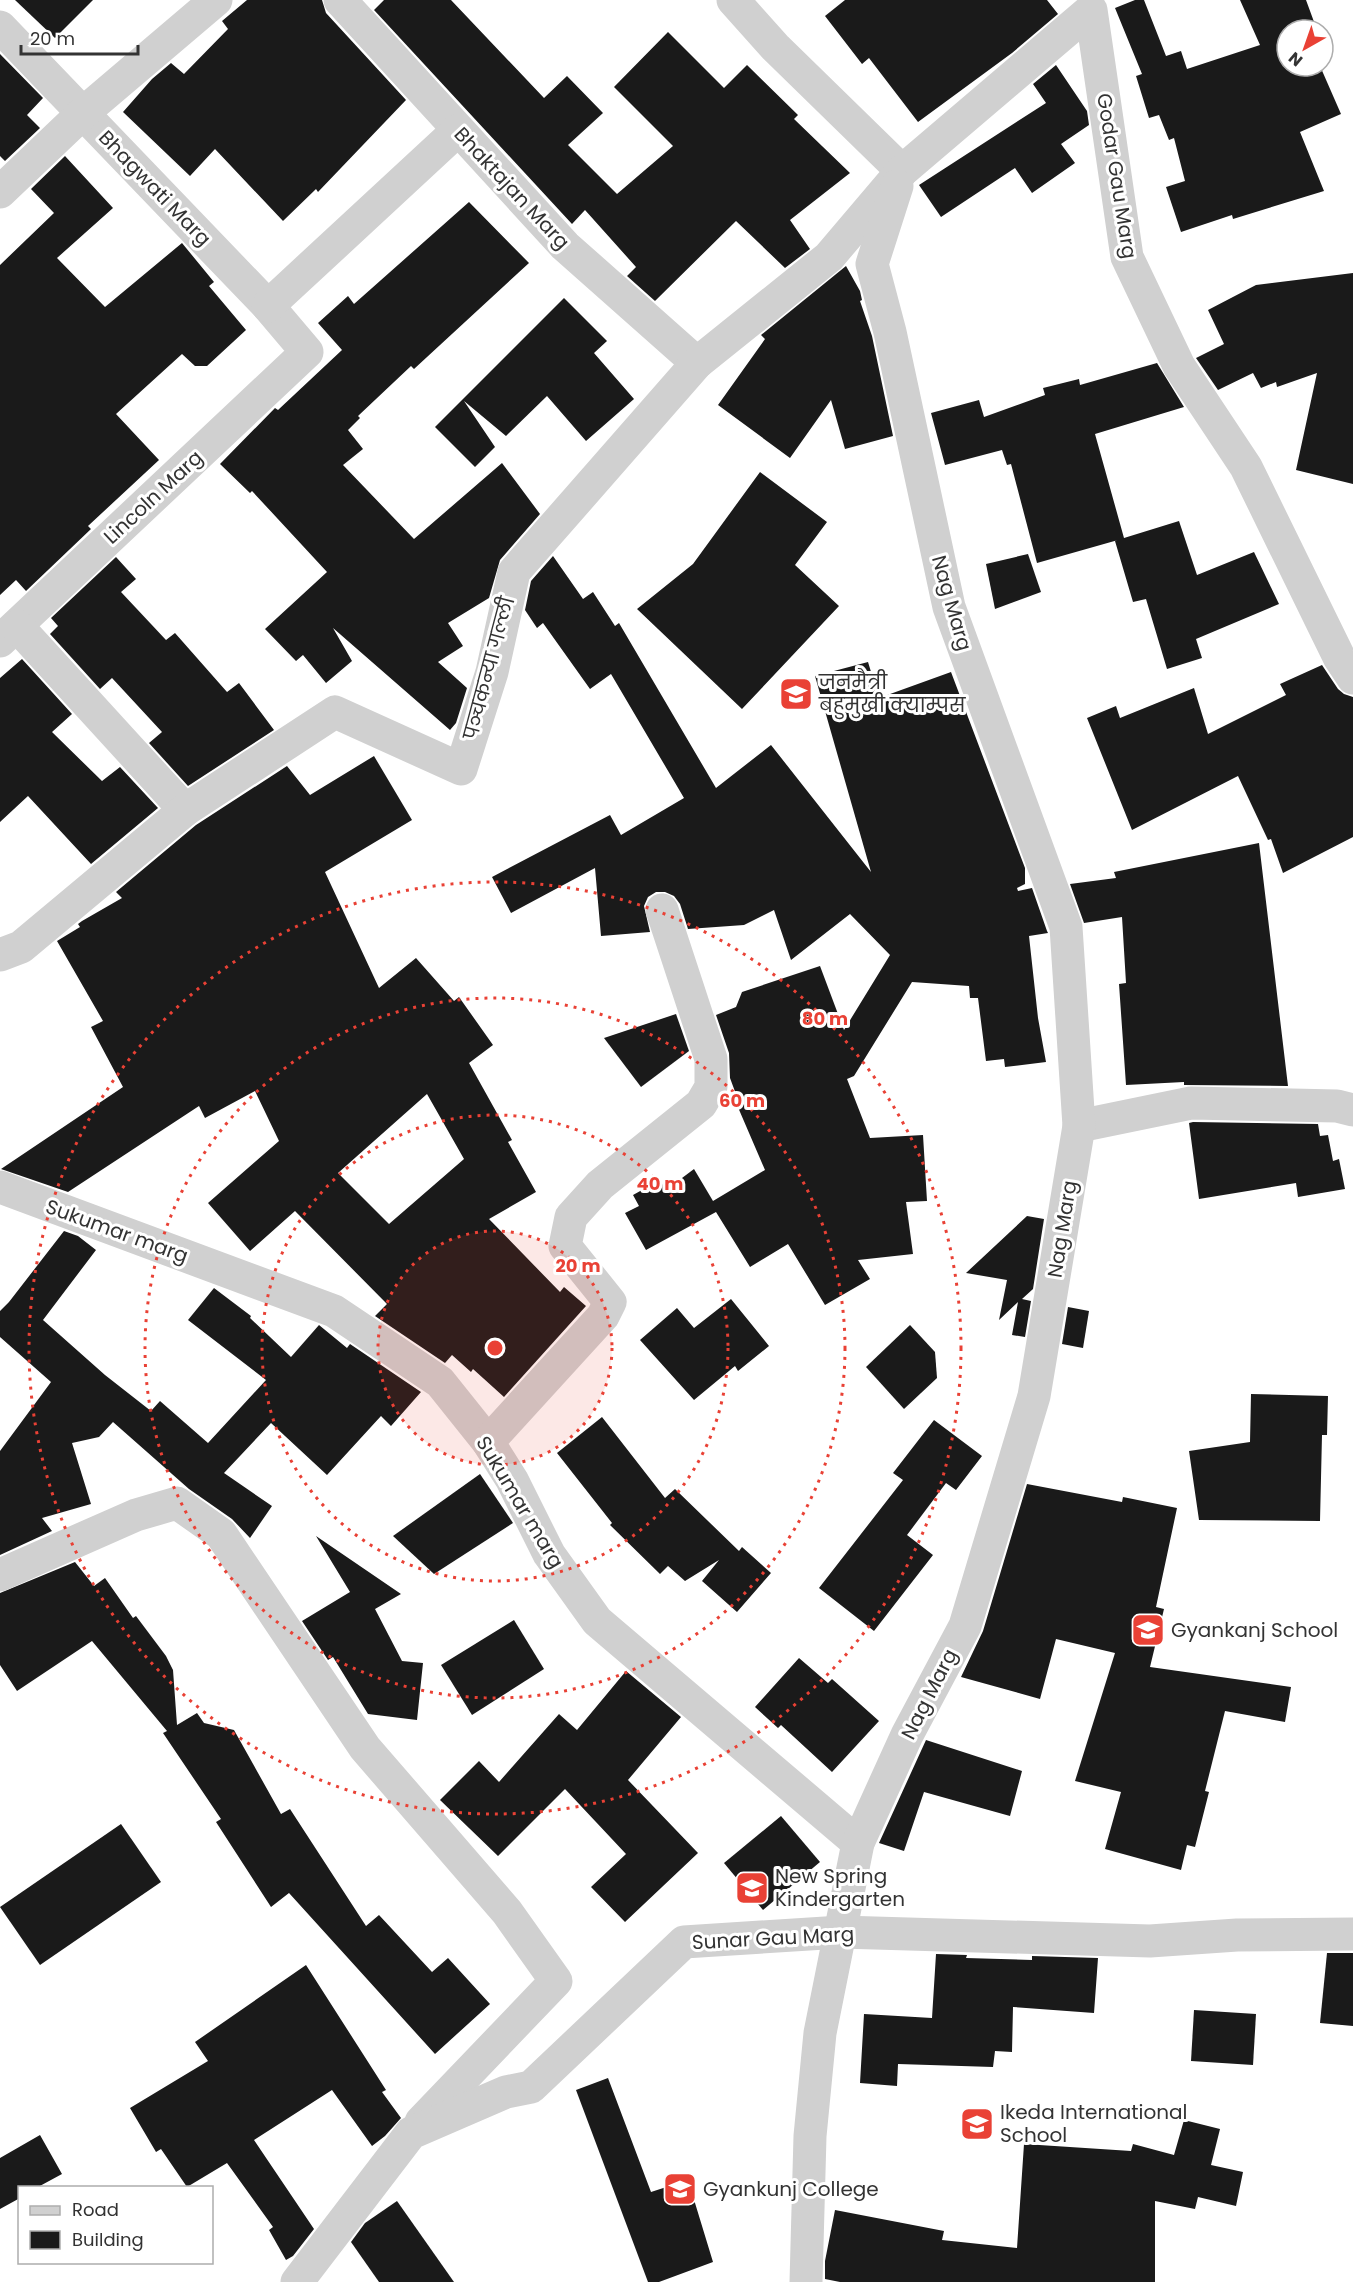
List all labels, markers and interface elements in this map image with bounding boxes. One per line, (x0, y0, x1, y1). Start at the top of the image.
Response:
scale bar (21, 18, 138, 56)
north arrow (1275, 18, 1335, 78)
text: 20 m (30, 26, 75, 51)
text: N (1284, 46, 1308, 72)
street label: Godar Gau Marg (1090, 91, 1144, 261)
street label: Bhaktajan Marg (448, 121, 576, 255)
street label: Bhagwati Marg (92, 124, 218, 252)
street label: Lincoln Marg (97, 444, 209, 550)
street label: Nag Marg (925, 552, 979, 654)
street label: पञ्चकन्या गल्ली (456, 592, 522, 743)
place label: जनमैत्री बहुमुखी क्याम्पस (818, 667, 966, 720)
school or university icon: जनमैत्री बहुमुखी क्याम्पस (778, 676, 814, 712)
text: 80 m (802, 1006, 848, 1031)
text: 60 m (719, 1088, 765, 1113)
text: 40 m (637, 1171, 683, 1196)
street label: Nag Marg (1040, 1178, 1084, 1280)
street label: Sukumar marg (42, 1192, 192, 1270)
text: 20 m (556, 1253, 600, 1278)
centre of rings (485, 1338, 505, 1358)
street label: Sukumar marg (469, 1431, 571, 1573)
school or university icon: Gyankanj School (1130, 1612, 1166, 1648)
place label: Gyankanj School (1171, 1616, 1338, 1644)
street label: Nag Marg (894, 1644, 964, 1744)
place label: New Spring Kindergarten (775, 1862, 905, 1913)
school or university icon: New Spring Kindergarten (734, 1870, 770, 1906)
street label: Sunar Gau Marg (691, 1920, 855, 1956)
place label: Ikeda International School (1000, 2098, 1187, 2149)
school or university icon: Ikeda International School (959, 2106, 995, 2142)
school or university icon: Gyankunj College (662, 2171, 698, 2207)
place label: Gyankunj College (703, 2175, 879, 2203)
legend (18, 2186, 213, 2264)
text: Road (72, 2197, 119, 2222)
text: Building (72, 2227, 144, 2252)

